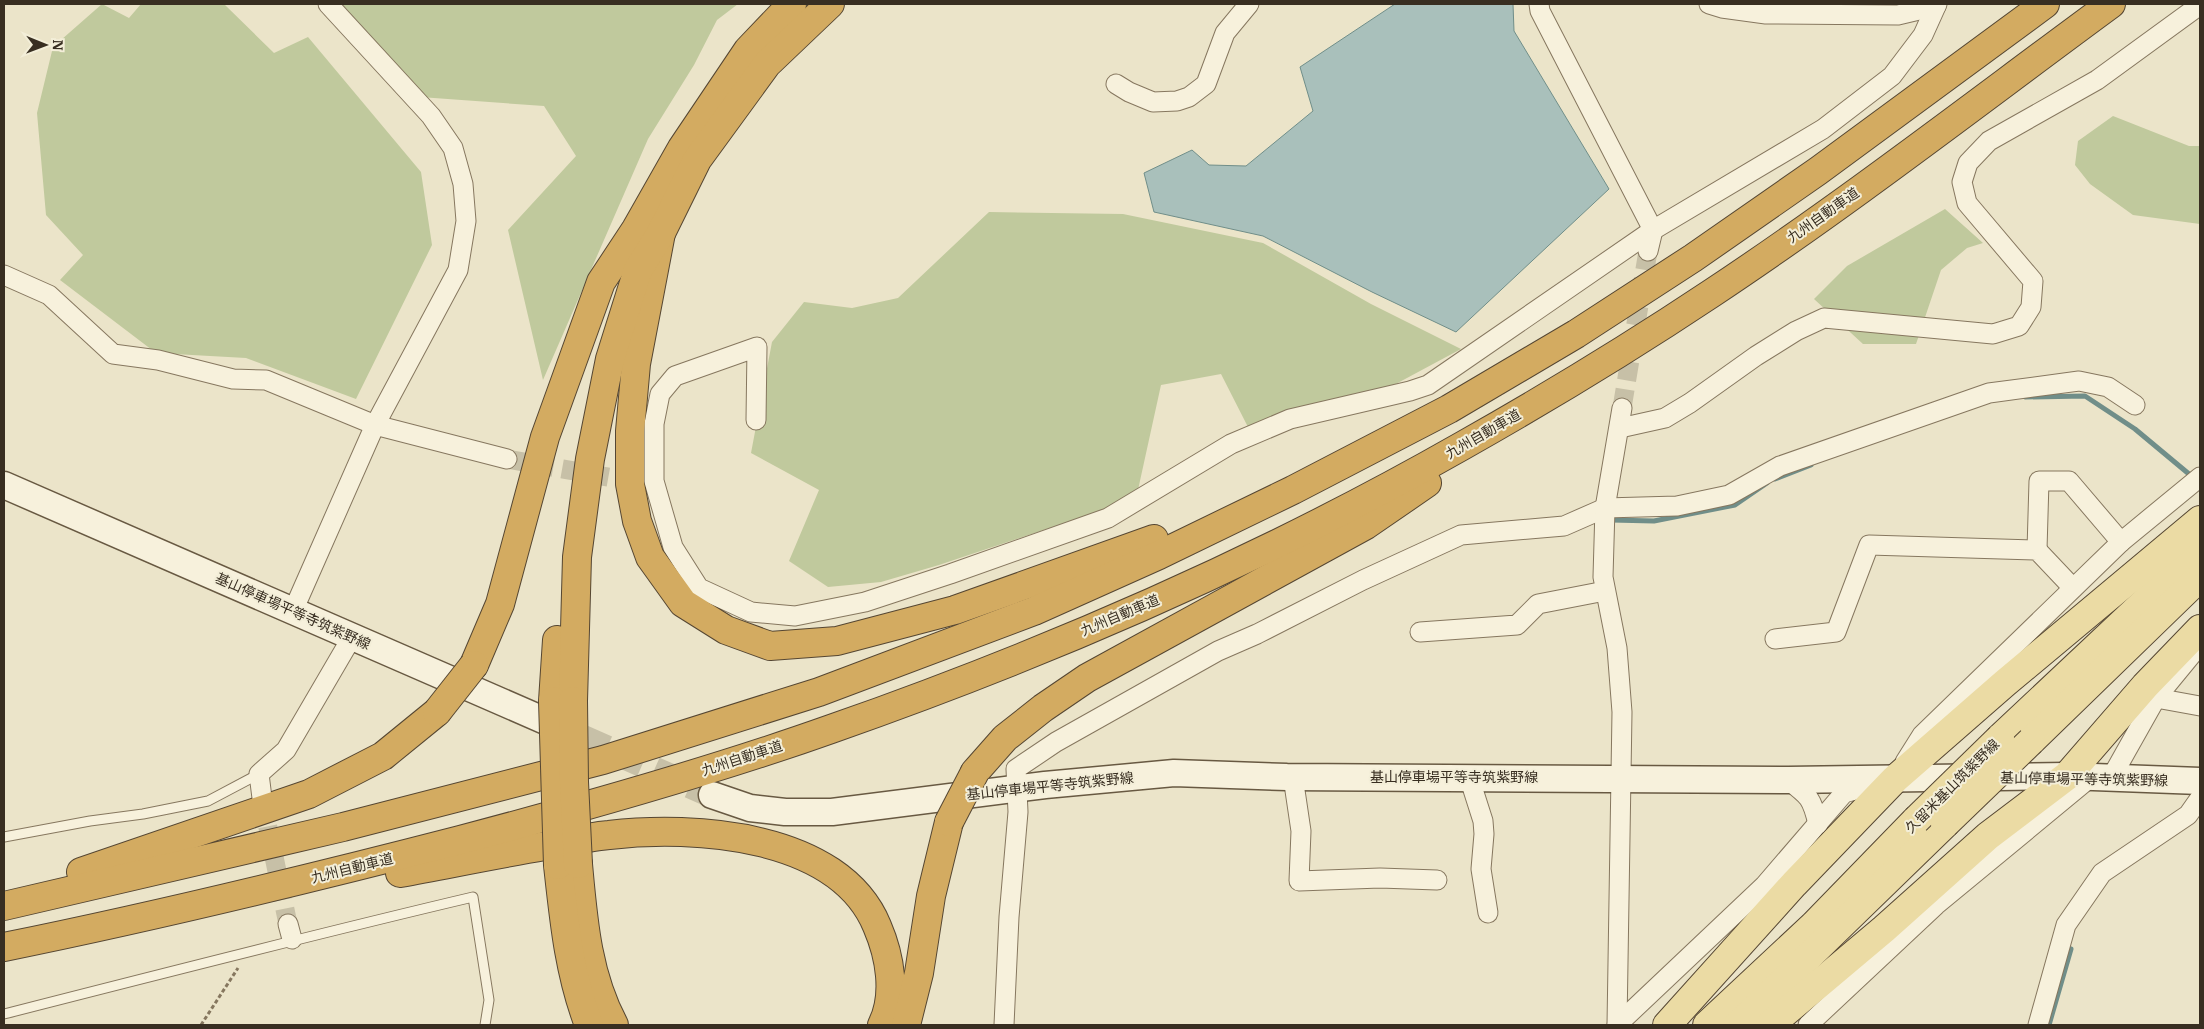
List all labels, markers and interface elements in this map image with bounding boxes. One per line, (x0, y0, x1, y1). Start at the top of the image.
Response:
north arrow (20, 20, 70, 70)
text: N (49, 40, 67, 51)
street label: 九州自動車道 (1783, 184, 1863, 246)
street label: 九州自動車道 (1442, 405, 1524, 463)
street label: 基山停車場平等寺筑紫野線 (213, 569, 373, 653)
street label: 九州自動車道 (1078, 590, 1162, 640)
street label: 久留米基山筑紫野線 (1901, 735, 2003, 837)
street label: 九州自動車道 (699, 736, 785, 780)
street label: 基山停車場平等寺筑紫野線 (966, 768, 1134, 804)
street label: 基山停車場平等寺筑紫野線 (1370, 768, 1538, 786)
street label: 基山停車場平等寺筑紫野線 (2000, 769, 2168, 789)
street label: 九州自動車道 (309, 849, 395, 887)

